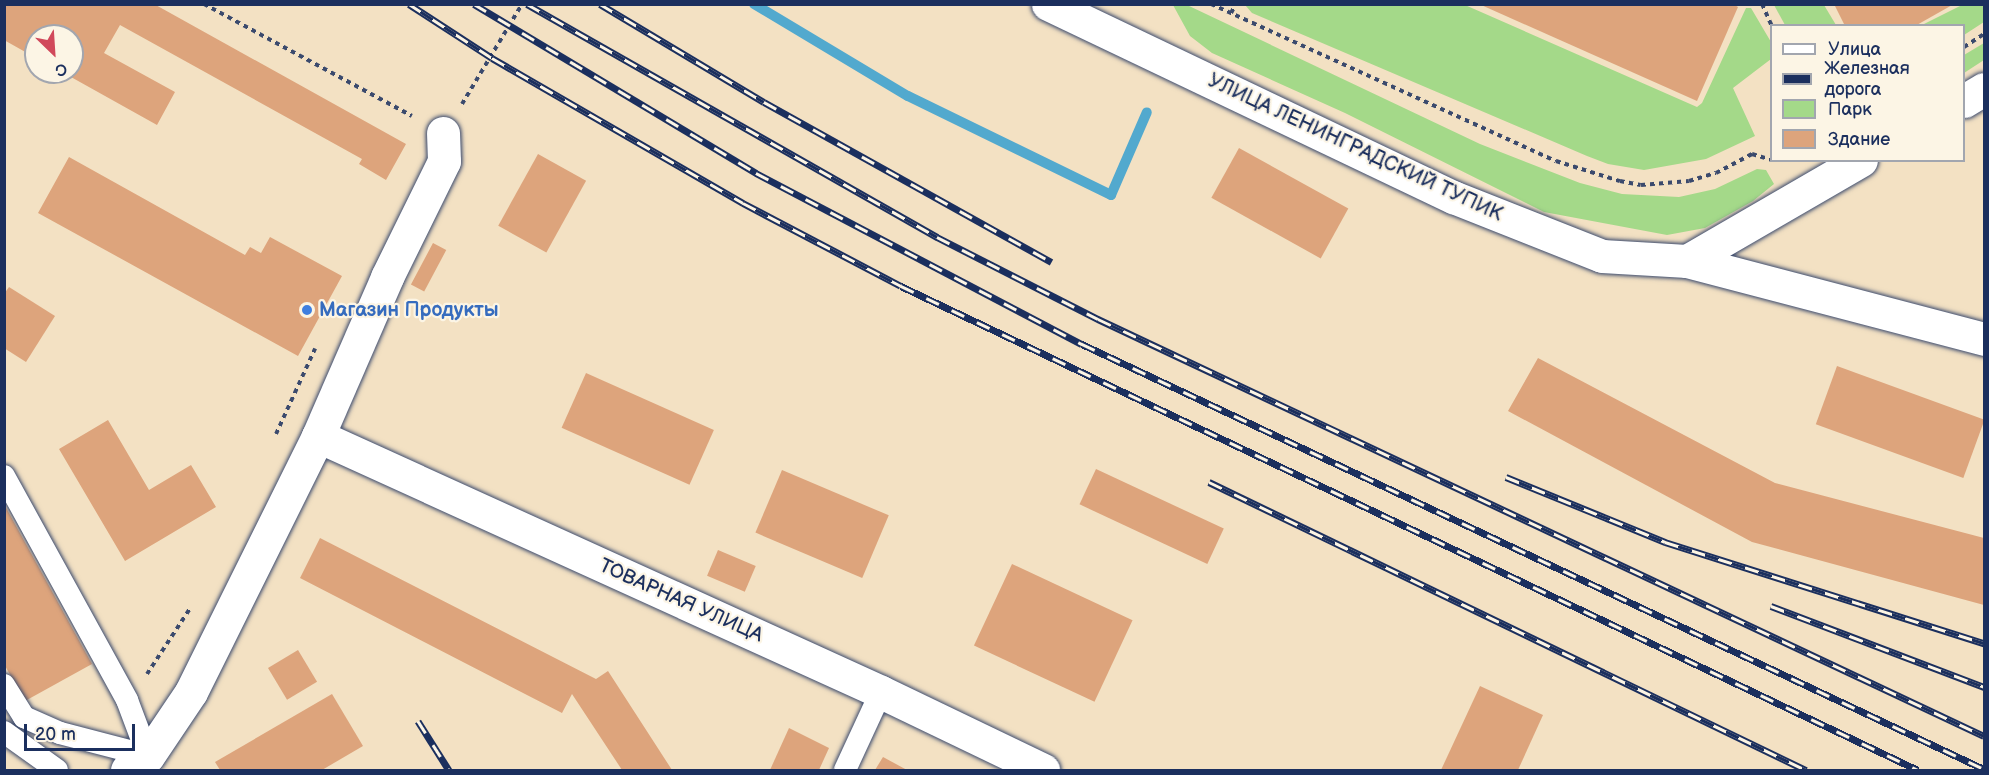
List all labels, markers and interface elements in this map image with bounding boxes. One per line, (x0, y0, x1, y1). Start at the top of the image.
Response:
north arrow (24, 24, 84, 84)
legend (1770, 24, 1965, 162)
text: Улица (1828, 39, 1881, 60)
text: С (52, 58, 70, 80)
text: Железная дорога (1824, 58, 1910, 100)
street label: УЛИЦА ЛЕНИНГРАДСКИЙ ТУПИК (1204, 69, 1506, 227)
text: Парк (1828, 99, 1872, 120)
text: Здание (1828, 129, 1890, 150)
place label: Магазин Продукты (319, 298, 499, 322)
marker: Магазин Продукты (300, 303, 314, 317)
street label: ТОВАРНАЯ УЛИЦА (595, 554, 767, 648)
scale bar (27, 712, 138, 750)
text: 20 m (35, 724, 76, 745)

